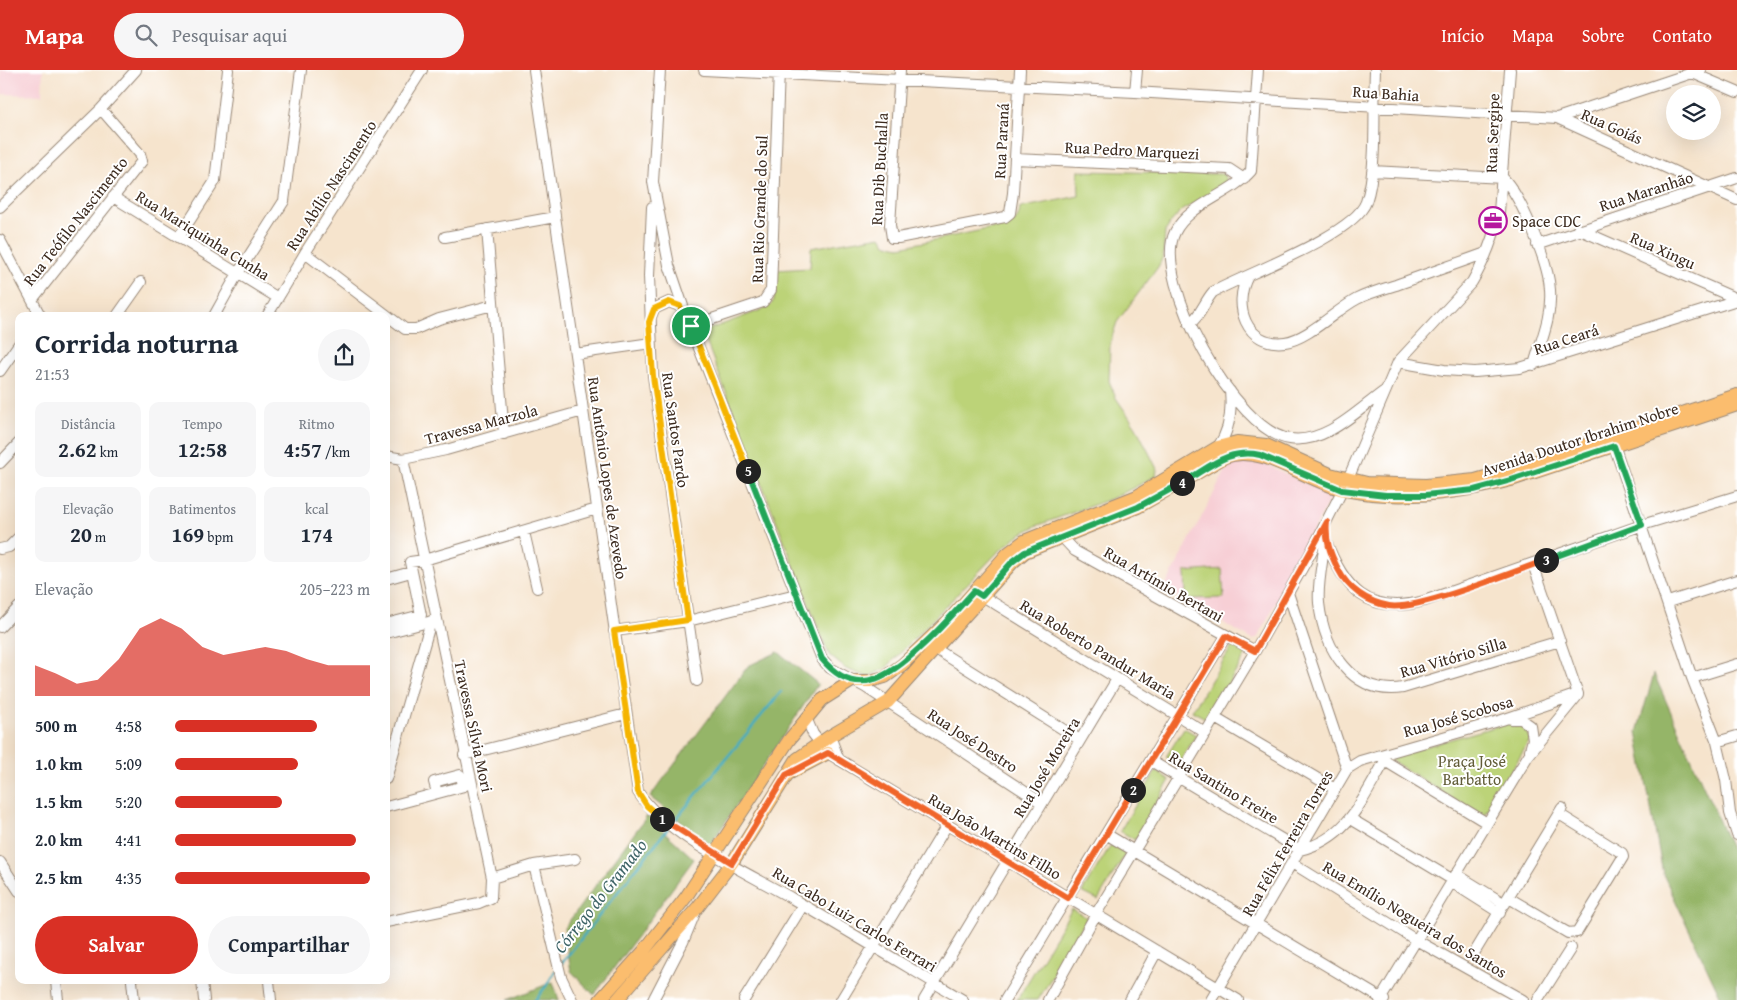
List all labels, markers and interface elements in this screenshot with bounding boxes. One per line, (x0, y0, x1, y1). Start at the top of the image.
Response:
search box (114, 13, 464, 58)
text: Mapa (25, 18, 84, 53)
icon: search (132, 21, 160, 49)
text: Pesquisar aqui (172, 21, 287, 49)
text: Início (1441, 22, 1484, 49)
text: Mapa (1512, 22, 1554, 49)
text: Sobre (1582, 22, 1625, 49)
text: Contato (1653, 22, 1712, 49)
street label: Rua Bahia (1352, 79, 1421, 107)
map controls (1666, 85, 1721, 140)
button: layers (1666, 85, 1721, 140)
street label: Rua Sergipe (1479, 93, 1505, 173)
street label: Rua Paraná (987, 102, 1015, 179)
street label: Rua Goiás (1577, 102, 1647, 150)
street label: Rua Dib Buchalla (864, 112, 894, 226)
street label: Rua Abílio Nascimento (280, 115, 382, 255)
street label: Rua Rio Grande do Sul (744, 134, 774, 283)
street label: Rua Pedro Marquezi (1064, 134, 1200, 166)
street label: Rua Teófilo Nascimento (17, 151, 133, 291)
street label: Rua Maranhão (1596, 165, 1696, 217)
street label: Rua Mariquinha Cunha (131, 184, 275, 286)
office icon: Space CDC (1478, 206, 1508, 236)
place label: Space CDC (1512, 209, 1582, 233)
street label: Rua Xingu (1627, 225, 1700, 275)
pin (670, 305, 712, 347)
icon: arrive (677, 312, 705, 340)
street label: Rua Ceará (1530, 317, 1602, 361)
text: Corrida noturna (35, 322, 239, 363)
button: share (318, 329, 370, 381)
text: 21:53 (35, 362, 70, 386)
street label: Rua Santos Pardo (656, 371, 696, 489)
street label: Rua Antônio Lopes de Azevedo (582, 375, 634, 581)
street label: Avenida Doutor Ibrahim Nobre (1479, 396, 1681, 482)
street label: Travessa Marzola (422, 397, 541, 451)
text: Distância (61, 414, 115, 434)
text: Tempo (182, 414, 223, 434)
text: Ritmo (299, 414, 335, 434)
text: 2.62 (58, 434, 97, 465)
text: 12:58 (178, 434, 227, 465)
text: 4:57 (283, 434, 322, 465)
text: km (97, 442, 118, 462)
text: /km (322, 442, 350, 462)
pin: 5 (736, 458, 760, 484)
text: 5 (745, 461, 752, 481)
pin: 4 (1170, 470, 1194, 496)
text: 4 (1179, 473, 1186, 493)
text: Elevação (63, 499, 114, 519)
text: Batimentos (169, 499, 236, 519)
text: kcal (305, 499, 329, 519)
text: 20 (70, 519, 92, 550)
text: 169 (172, 519, 204, 550)
text: 174 (301, 519, 333, 550)
text: m (92, 527, 106, 547)
text: bpm (204, 527, 233, 547)
street label: Rua Artímio Bertani (1100, 540, 1229, 628)
pin: 3 (1534, 548, 1558, 572)
text: 3 (1543, 550, 1550, 570)
text: Elevação (35, 577, 93, 601)
text: 205–223 m (300, 577, 370, 601)
street label: Rua Roberto Pandur Maria (1016, 593, 1181, 705)
street label: Rua Vitório Silla (1397, 630, 1509, 684)
street label: Travessa Sílvia Mori (448, 658, 500, 795)
street label: Rua José Scobosa (1400, 689, 1516, 743)
street label: Rua José Destro (923, 702, 1023, 778)
street label: Rua José Moreira (1007, 712, 1086, 822)
text: 500 m (35, 714, 77, 738)
text: 4:58 (115, 714, 142, 738)
street label: Rua Santino Freire (1165, 745, 1283, 829)
park label: Praça José Barbatto (1438, 749, 1506, 791)
text: 1.0 km (35, 752, 82, 776)
text: 5:09 (115, 752, 142, 776)
street label: Rua Félix Ferreira Torres (1235, 765, 1339, 921)
pin: 2 (1120, 778, 1146, 802)
text: 2 (1130, 780, 1137, 800)
street label: Rua João Martins Filho (924, 787, 1066, 885)
text: 1.5 km (35, 790, 82, 814)
text: 5:20 (115, 790, 142, 814)
pin: 1 (650, 806, 674, 832)
text: 1 (659, 809, 666, 829)
text: 2.0 km (35, 828, 82, 852)
text: 4:41 (115, 828, 142, 852)
water label: Córrego do Gramado (547, 833, 653, 959)
street label: Rua Emílio Nogueira dos Santos (1318, 854, 1512, 984)
street label: Rua Cabo Luiz Carlos Ferrari (768, 860, 942, 978)
text: 2.5 km (35, 866, 82, 890)
text: 4:35 (115, 866, 142, 890)
button: Salvar (35, 916, 198, 974)
button: Compartilhar (208, 916, 370, 974)

